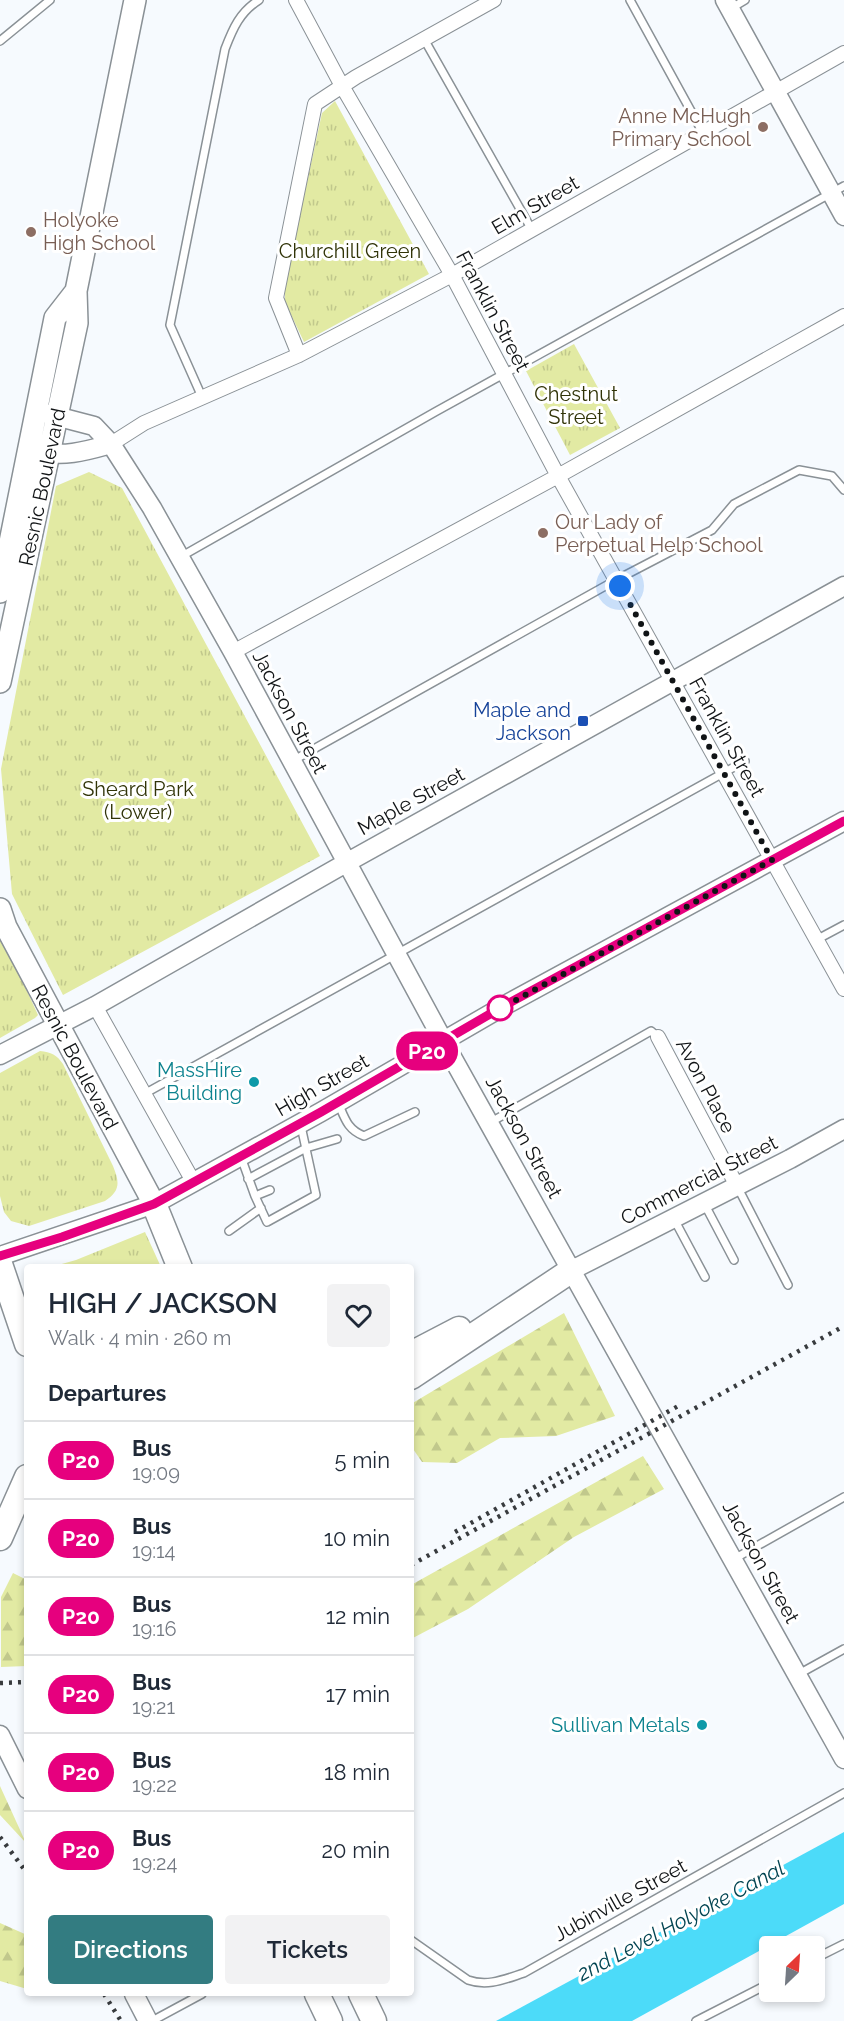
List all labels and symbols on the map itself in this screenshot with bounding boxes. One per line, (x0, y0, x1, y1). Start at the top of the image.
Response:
place label: Anne McHugh Primary School (611, 104, 752, 151)
marker: Anne McHugh Primary School (756, 120, 770, 134)
street label: Elm Street (487, 170, 583, 240)
place label: Holyoke High School (43, 208, 156, 255)
marker: Holyoke High School (24, 225, 38, 239)
park label: Churchill Green (279, 239, 421, 263)
street label: Franklin Street (451, 247, 535, 376)
park label: Chestnut Street (534, 382, 618, 429)
street label: Resnic Boulevard (14, 406, 70, 568)
place label: Our Lady of Perpetual Help School (555, 510, 763, 557)
marker: Our Lady of Perpetual Help School (536, 526, 550, 540)
your location (605, 571, 635, 601)
street label: Jackson Street (248, 646, 333, 778)
street label: Franklin Street (684, 673, 770, 801)
place label: Maple and Jackson (473, 698, 571, 745)
marker: Maple and Jackson (576, 714, 590, 728)
street label: Maple Street (353, 762, 469, 840)
park label: Sheard Park (Lower) (82, 777, 194, 824)
street label: Resnic Boulevard (27, 980, 123, 1134)
unlabelled marker (487, 995, 513, 1021)
line badge: P20 (392, 1032, 462, 1070)
street label: Avon Place (671, 1035, 741, 1137)
street label: High Street (271, 1049, 373, 1121)
place label: MassHire Building (157, 1058, 242, 1105)
street label: Jackson Street (481, 1072, 568, 1202)
marker: MassHire Building (247, 1075, 261, 1089)
street label: Commercial Street (617, 1130, 782, 1230)
street label: Jackson Street (718, 1497, 805, 1627)
place label: Sullivan Metals (551, 1713, 690, 1737)
marker: Sullivan Metals (695, 1718, 709, 1732)
street label: Jubinville Street (550, 1854, 691, 1946)
water label: 2nd Level Holyoke Canal (572, 1855, 789, 1986)
north arrow (759, 1936, 825, 2002)

